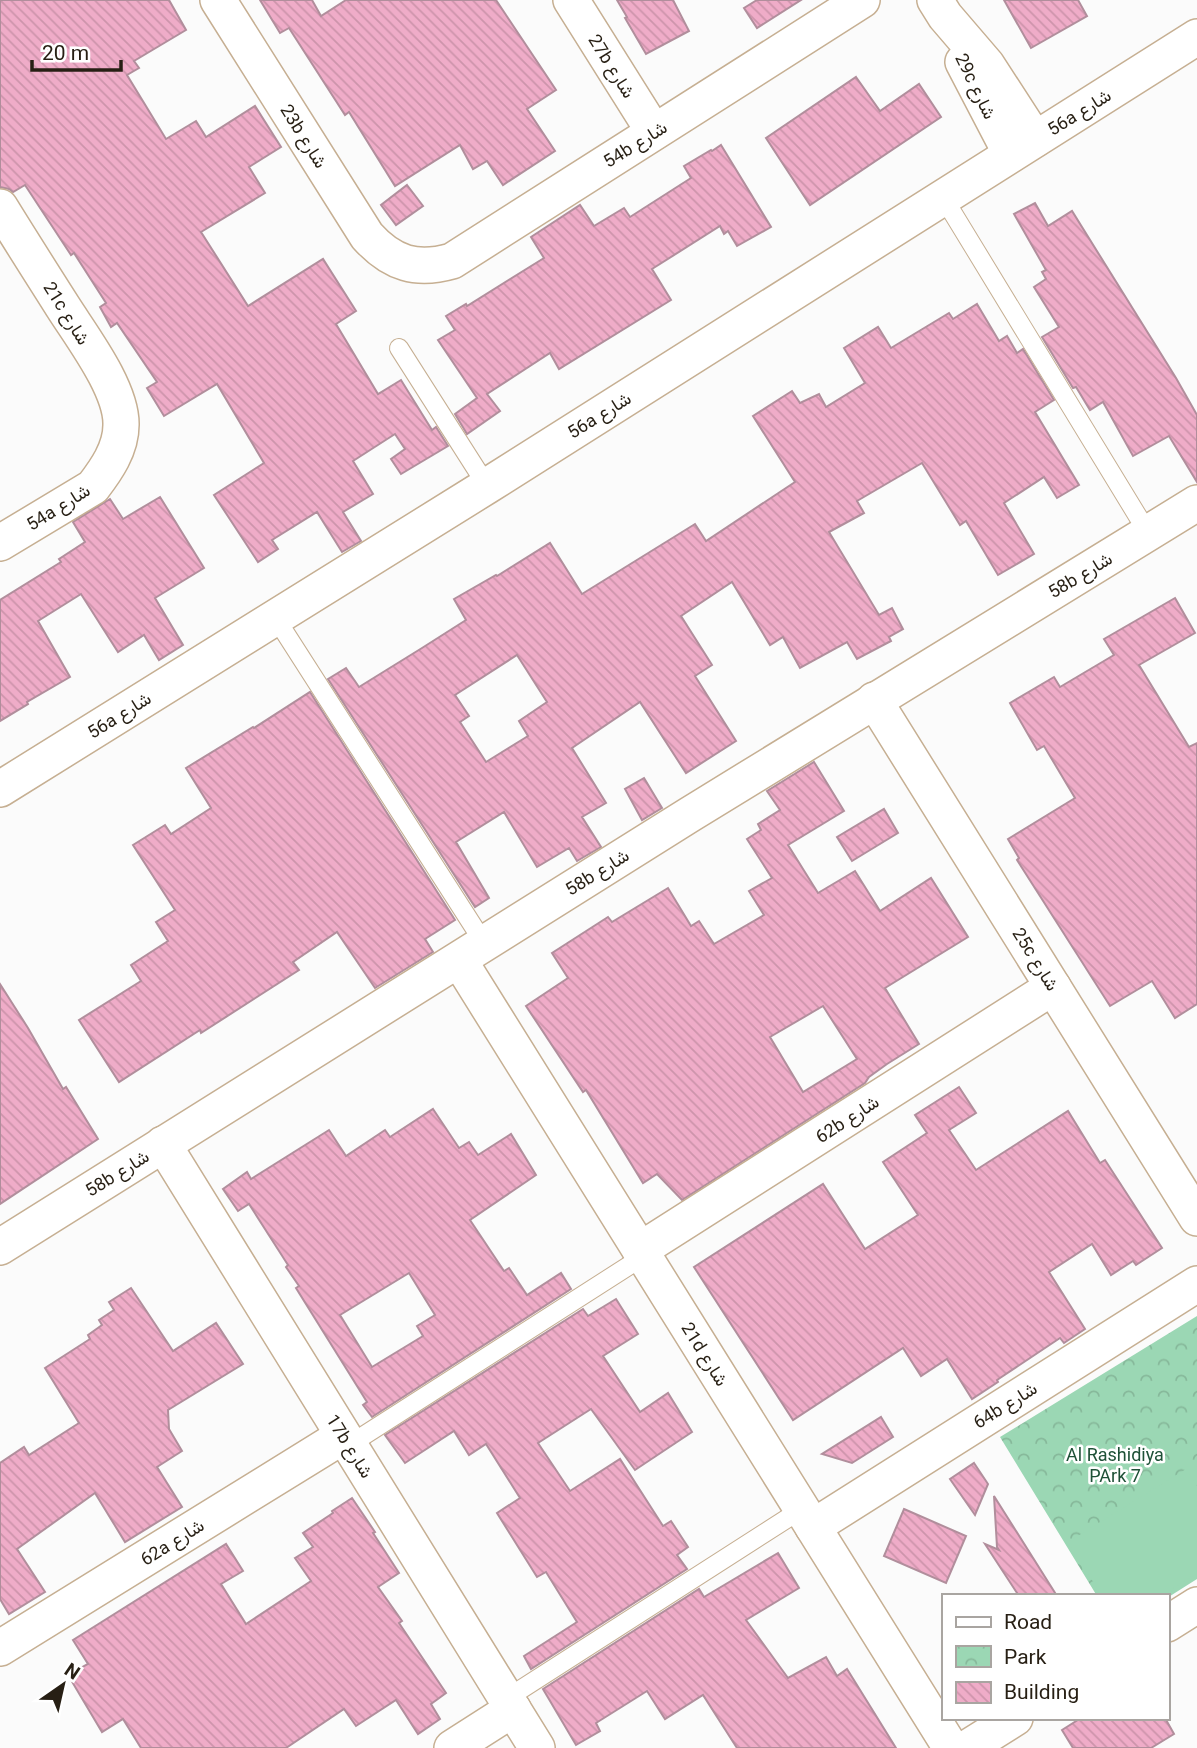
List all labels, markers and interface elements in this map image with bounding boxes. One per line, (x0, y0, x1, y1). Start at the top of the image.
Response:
scale bar (32, 28, 121, 72)
street label: 27b شارع (583, 30, 640, 103)
text: 20 m (42, 41, 89, 65)
street label: 29c شارع (949, 50, 1001, 123)
street label: 56a شارع (1043, 84, 1116, 141)
street label: 23b شارع (275, 100, 332, 173)
street label: 54b شارع (599, 116, 672, 173)
street label: 21c شارع (38, 278, 95, 349)
street label: 56a شارع (563, 387, 636, 444)
street label: 54a شارع (22, 479, 95, 536)
street label: 58b شارع (1044, 548, 1117, 604)
street label: 56a شارع (83, 687, 156, 744)
street label: 58b شارع (561, 844, 634, 901)
street label: 25c شارع (1007, 924, 1064, 995)
street label: 62b شارع (812, 1091, 884, 1149)
street label: 58b شارع (81, 1145, 154, 1202)
street label: 21d شارع (676, 1318, 733, 1391)
street label: 64b شارع (969, 1377, 1042, 1434)
street label: 17b شارع (321, 1410, 378, 1483)
park label: Al Rashidiya PArk 7 (1066, 1444, 1164, 1486)
street label: 62a شارع (136, 1514, 209, 1571)
legend (942, 1594, 1169, 1720)
text: Road (1004, 1610, 1052, 1634)
text: Park (1004, 1645, 1047, 1669)
north arrow (28, 1650, 98, 1720)
text: N (60, 1658, 84, 1685)
text: Building (1004, 1680, 1079, 1704)

